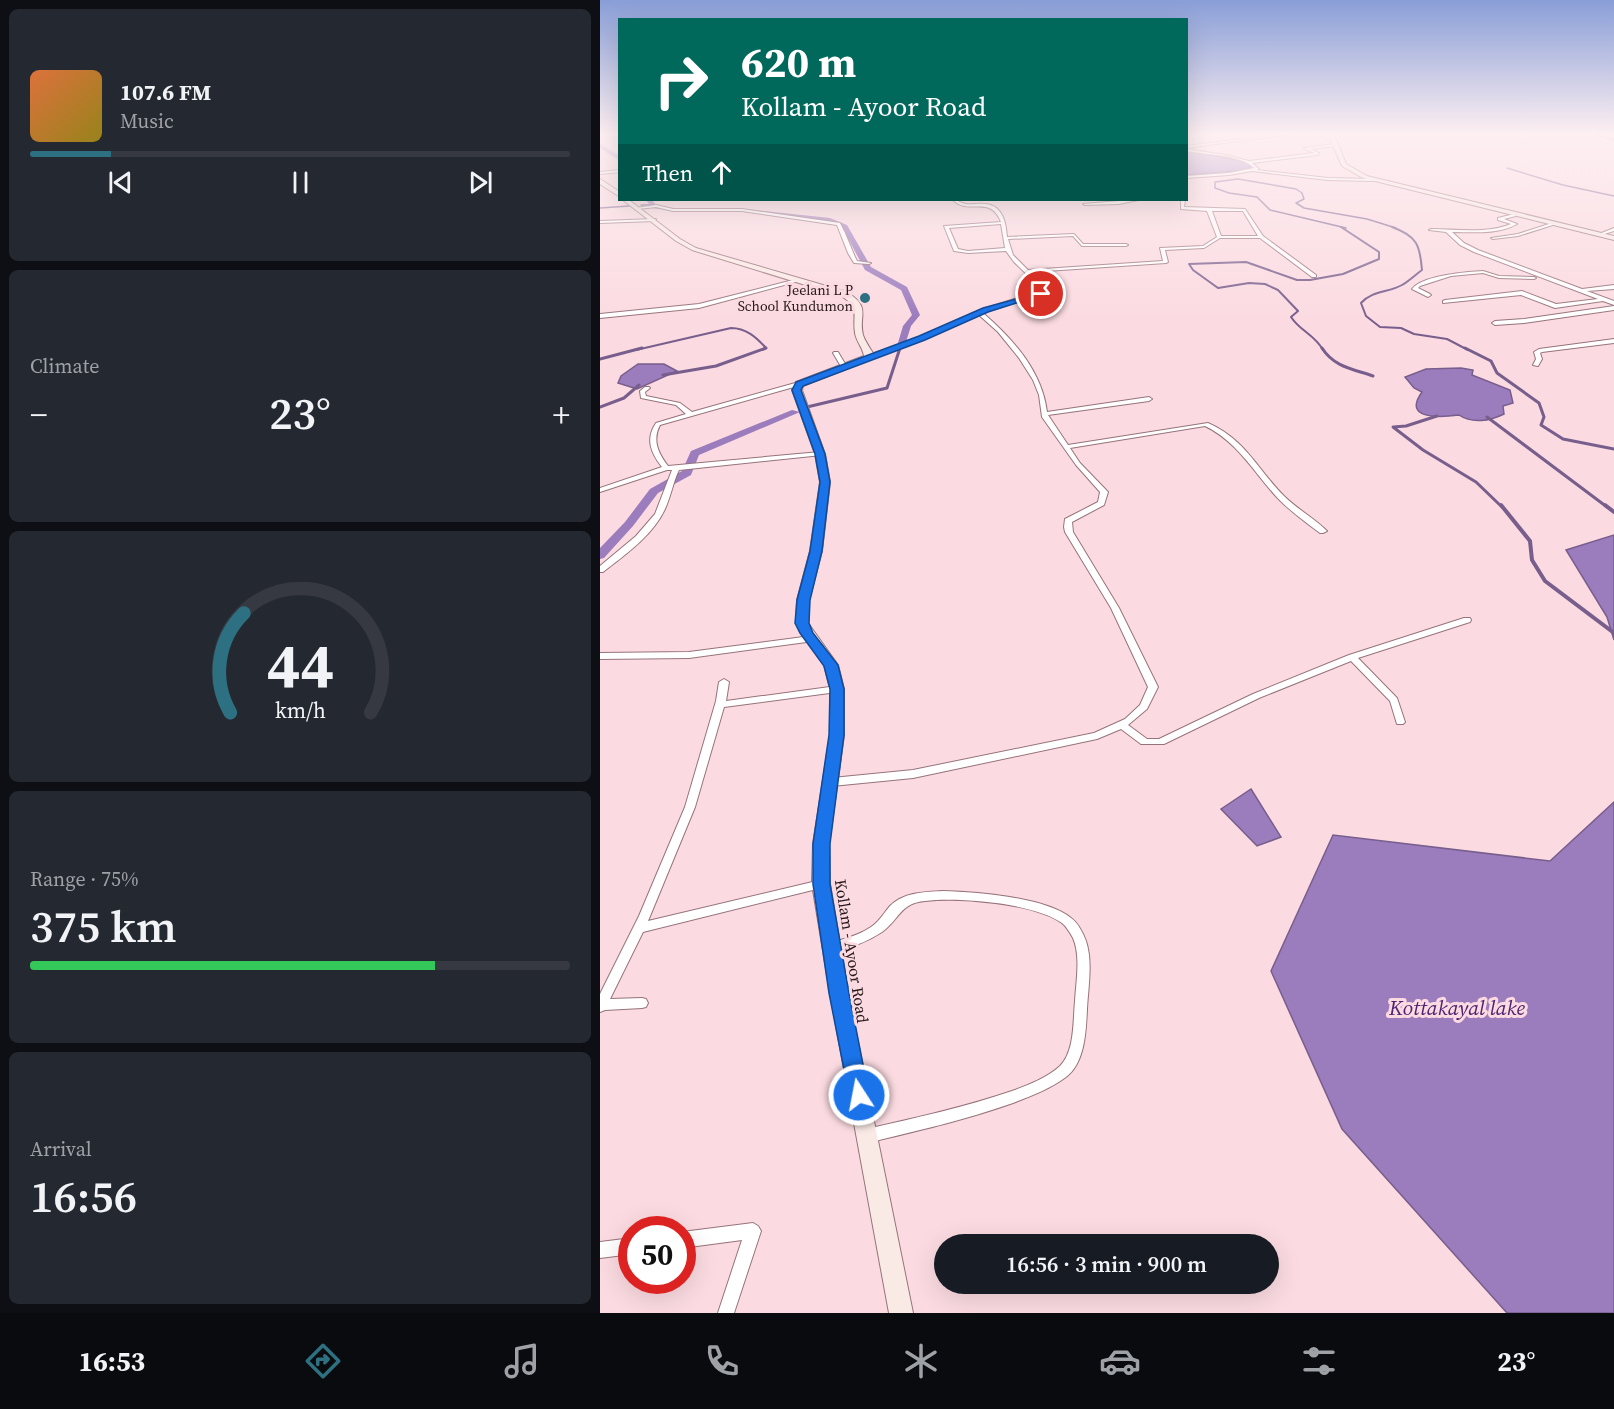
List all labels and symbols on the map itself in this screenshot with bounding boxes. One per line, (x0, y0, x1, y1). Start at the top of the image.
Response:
pin (1015, 268, 1066, 319)
place label: Jeelani L P School Kundumon (738, 280, 854, 316)
marker: Jeelani L P School Kundumon (858, 291, 872, 305)
street label: Kollam - Ayoor Road (830, 878, 874, 1024)
water label: Kottakayal lake (1388, 993, 1525, 1022)
position arrow (827, 1063, 891, 1127)
speed limit sign: 50 (618, 1216, 696, 1294)

